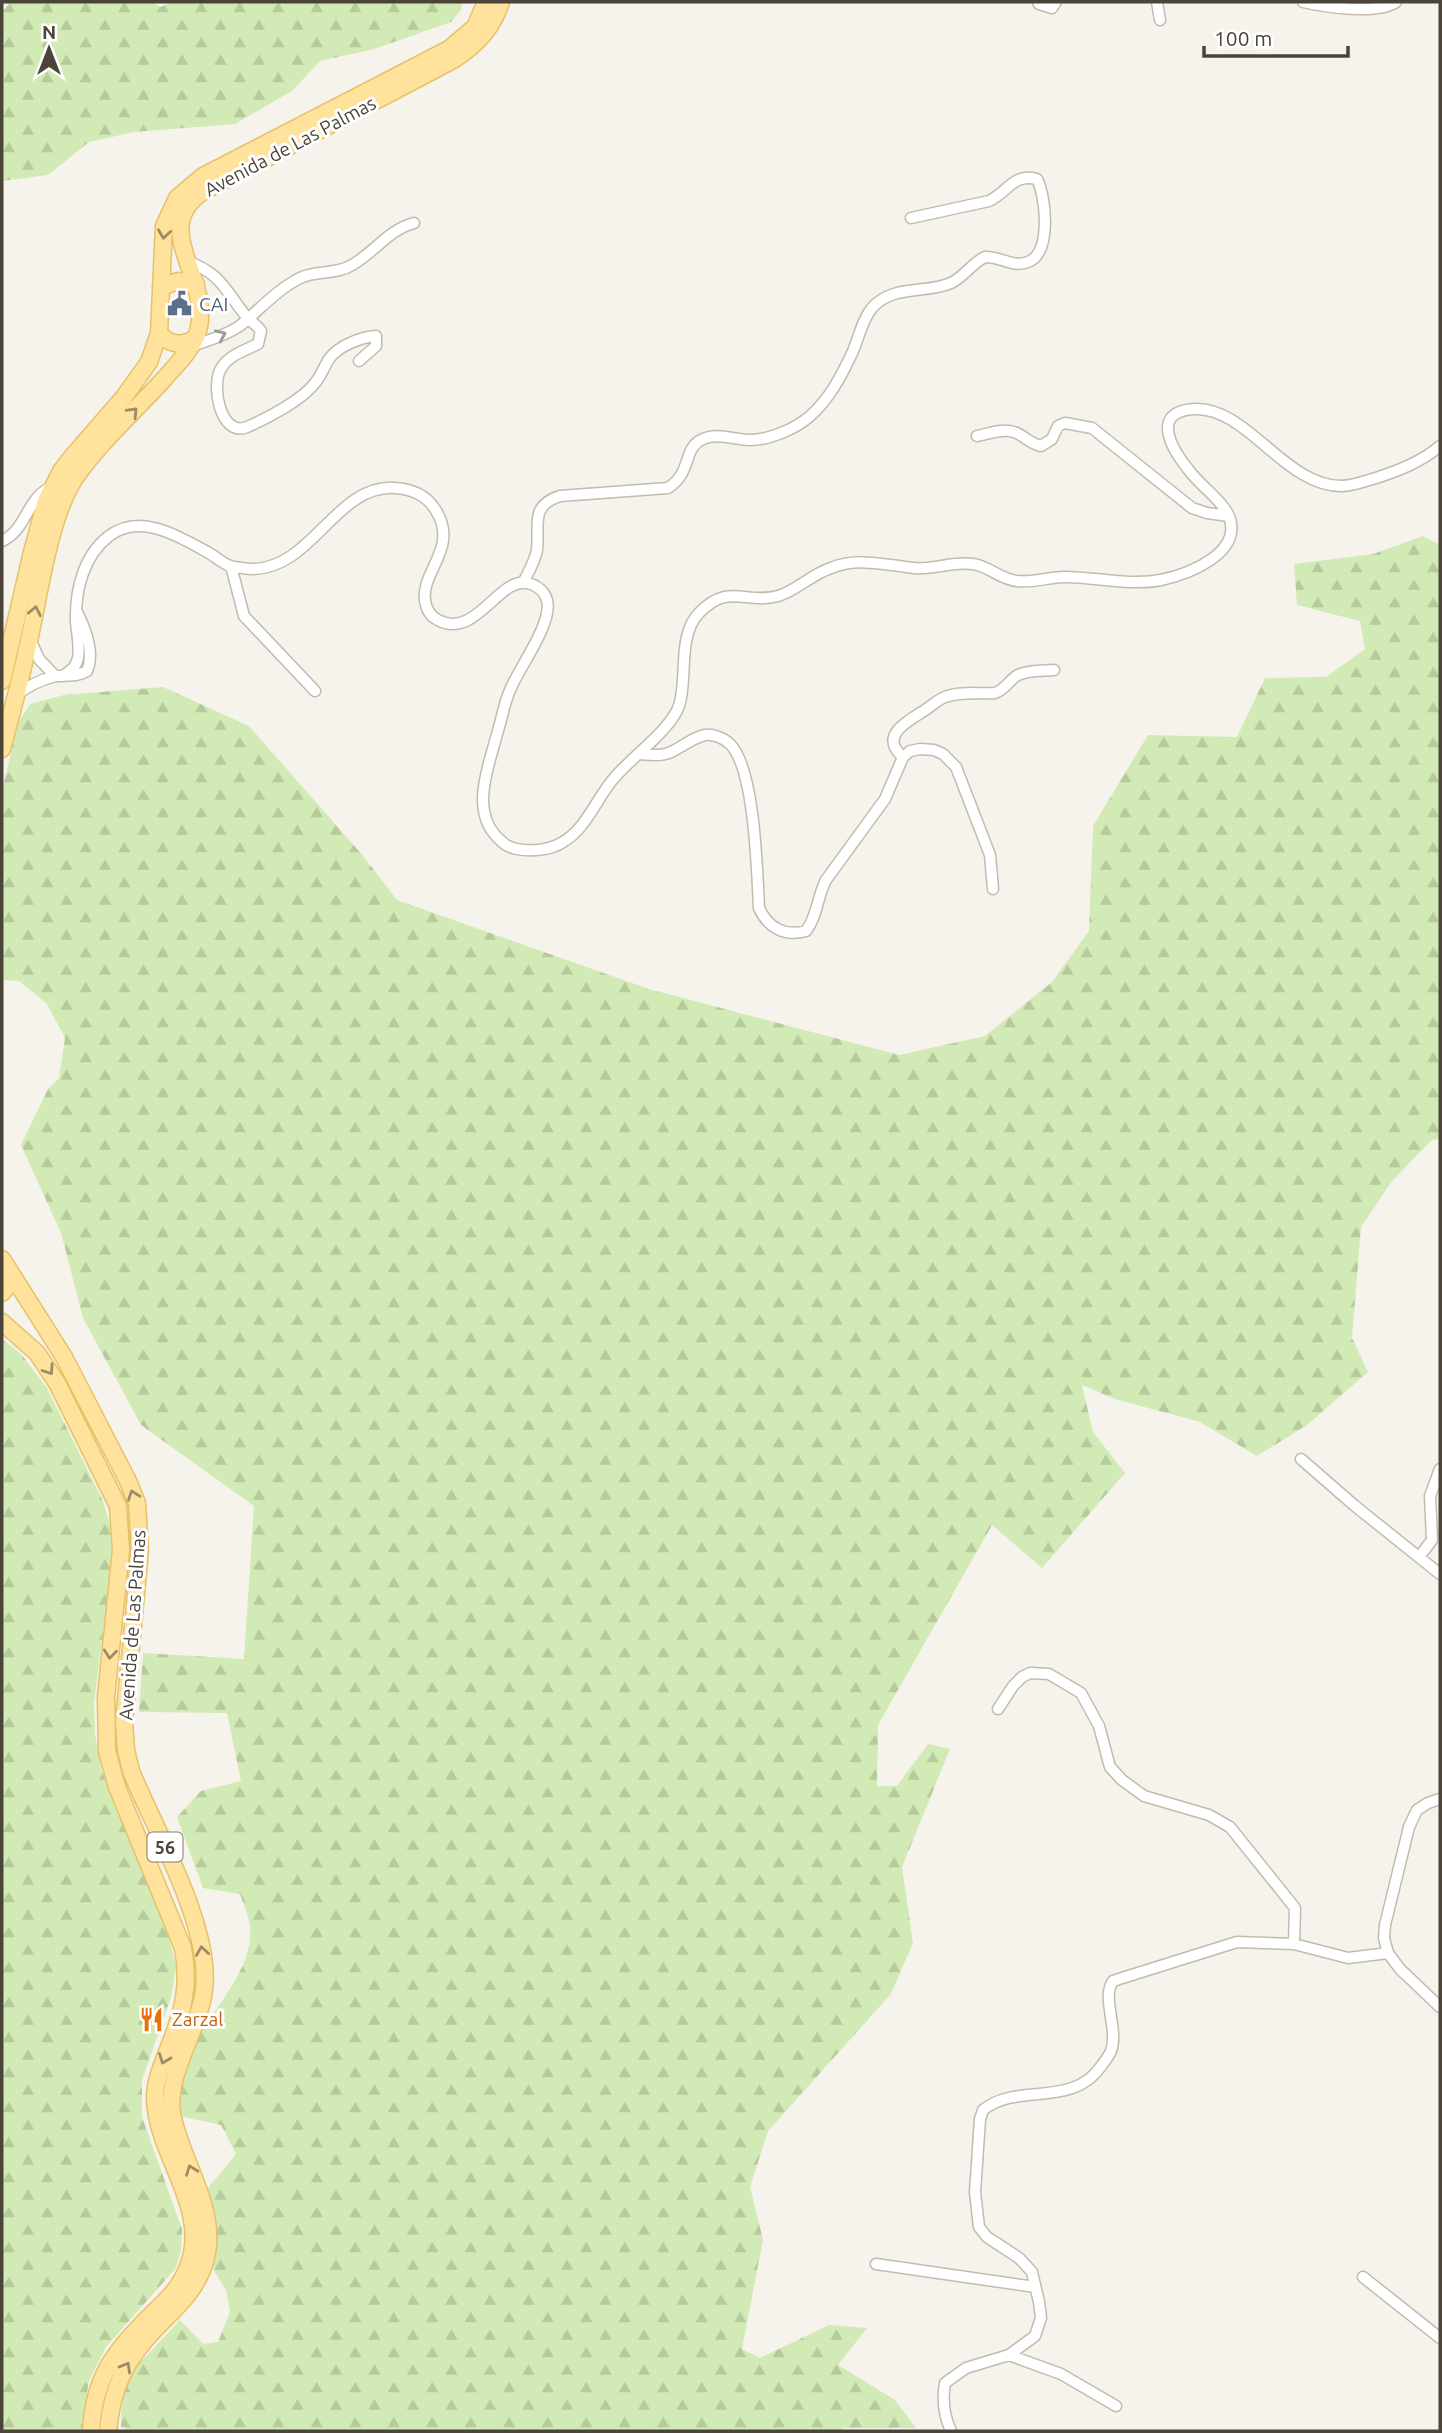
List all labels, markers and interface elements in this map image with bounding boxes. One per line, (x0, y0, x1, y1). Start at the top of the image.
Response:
north arrow (14, 14, 84, 84)
scale bar (1204, 14, 1348, 58)
text: N (42, 21, 56, 43)
text: 100 m (1214, 26, 1272, 50)
street label: Avenida de Las Palmas (201, 91, 379, 201)
one-way arrow (157, 228, 172, 240)
public building icon: CAI (165, 290, 193, 318)
place label: CAI (199, 293, 228, 315)
one-way arrow (214, 329, 226, 343)
one-way arrow (124, 407, 137, 420)
one-way arrow (26, 605, 41, 617)
one-way arrow (41, 1363, 54, 1376)
one-way arrow (127, 1489, 141, 1501)
street label: Avenida de Las Palmas (114, 1529, 150, 1721)
one-way arrow (103, 1648, 118, 1659)
road number: 56 (148, 1832, 182, 1861)
one-way arrow (195, 1945, 210, 1957)
restaurant icon: Zarzal (138, 2005, 166, 2033)
place label: Zarzal (172, 2008, 223, 2030)
one-way arrow (159, 2052, 173, 2064)
one-way arrow (185, 2164, 199, 2176)
one-way arrow (118, 2361, 131, 2374)

